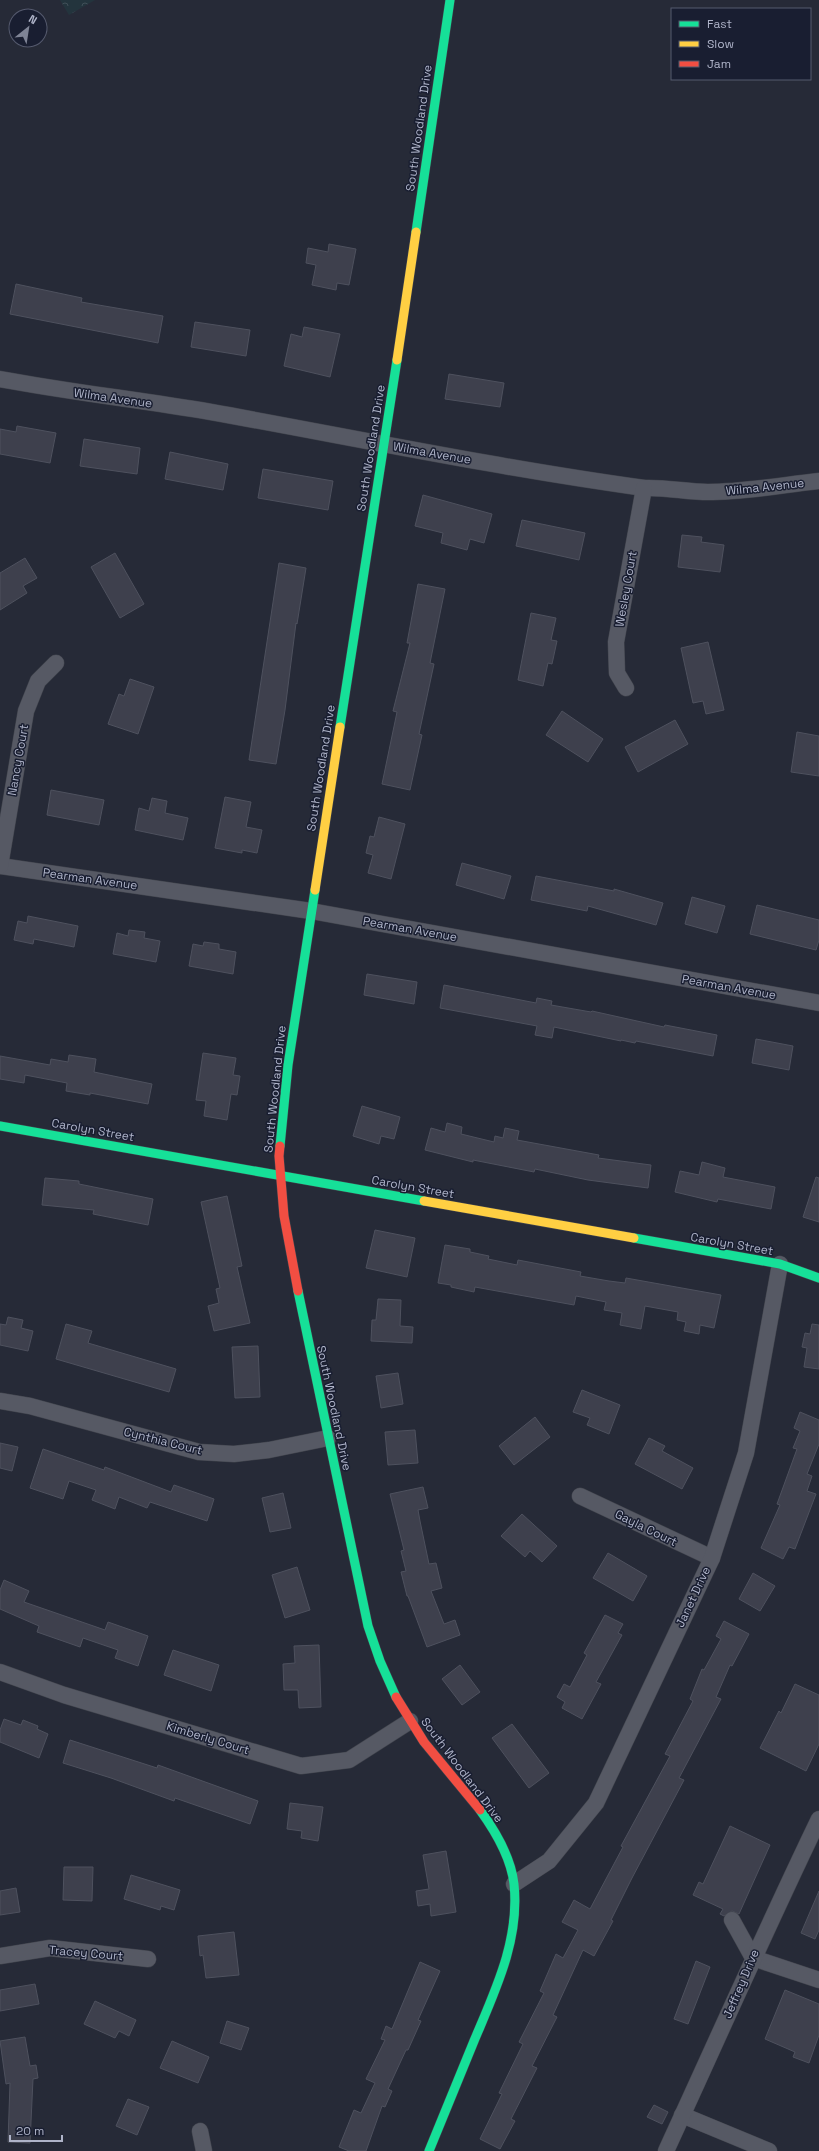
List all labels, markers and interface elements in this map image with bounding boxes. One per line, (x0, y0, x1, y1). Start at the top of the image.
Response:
north arrow (8, 8, 48, 48)
legend (671, 8, 811, 80)
text: N (26, 11, 40, 27)
text: Fast (707, 16, 732, 32)
text: Slow (707, 36, 734, 52)
text: Jam (707, 56, 731, 72)
street label: South Woodland Drive (402, 64, 436, 192)
street label: South Woodland Drive (353, 384, 389, 512)
street label: Wilma Avenue (73, 385, 153, 411)
street label: Wilma Avenue (392, 438, 472, 468)
street label: Wilma Avenue (725, 475, 805, 499)
street label: Wesley Court (611, 550, 641, 628)
street label: South Woodland Drive (303, 704, 339, 832)
street label: Nancy Court (4, 723, 32, 797)
street label: Pearman Avenue (42, 864, 138, 894)
street label: Pearman Avenue (362, 913, 458, 945)
street label: Pearman Avenue (681, 971, 777, 1003)
street label: South Woodland Drive (260, 1025, 290, 1153)
street label: Carolyn Street (50, 1115, 136, 1145)
street label: Carolyn Street (370, 1172, 456, 1202)
street label: Carolyn Street (689, 1229, 775, 1259)
street label: South Woodland Drive (313, 1344, 355, 1472)
street label: Cynthia Court (122, 1423, 204, 1459)
street label: Gayla Court (612, 1506, 680, 1550)
street label: Janet Drive (672, 1564, 714, 1630)
street label: South Woodland Drive (417, 1714, 507, 1826)
street label: Kimberly Court (165, 1718, 251, 1758)
street label: Tracey Court (48, 1942, 124, 1964)
street label: Jeffrey Drive (719, 1947, 763, 2021)
scale bar (10, 2117, 62, 2143)
text: 20 m (16, 2123, 44, 2139)

